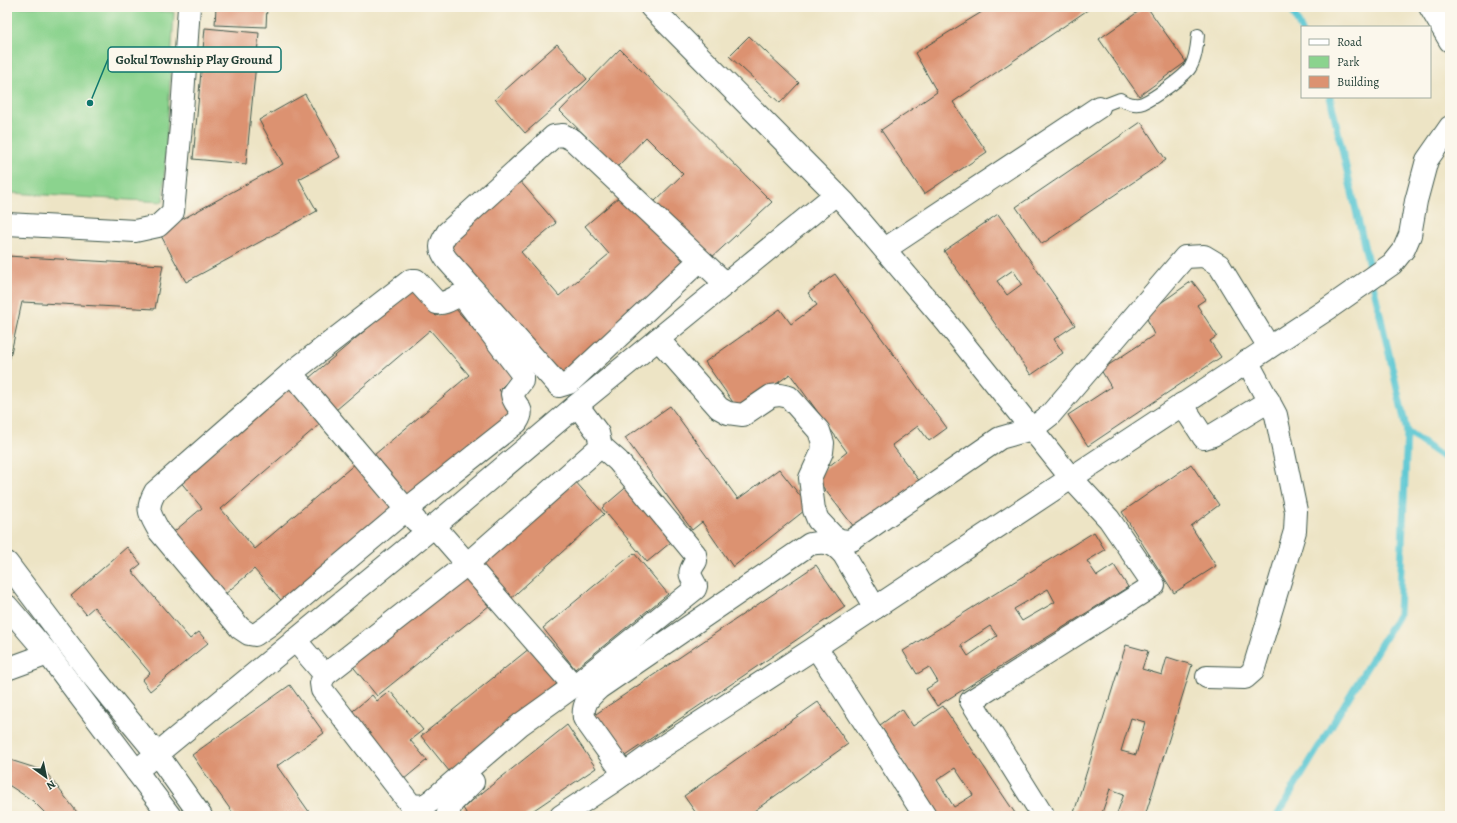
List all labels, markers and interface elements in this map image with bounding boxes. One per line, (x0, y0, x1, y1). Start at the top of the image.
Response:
legend (1301, 26, 1431, 98)
text: Road (1337, 34, 1363, 50)
callout: Gokul Township Play Ground (108, 47, 281, 72)
text: Gokul Township Play Ground (116, 51, 272, 68)
text: Park (1337, 54, 1360, 70)
text: Building (1337, 74, 1379, 90)
north arrow (26, 757, 66, 797)
text: N (44, 776, 59, 793)

